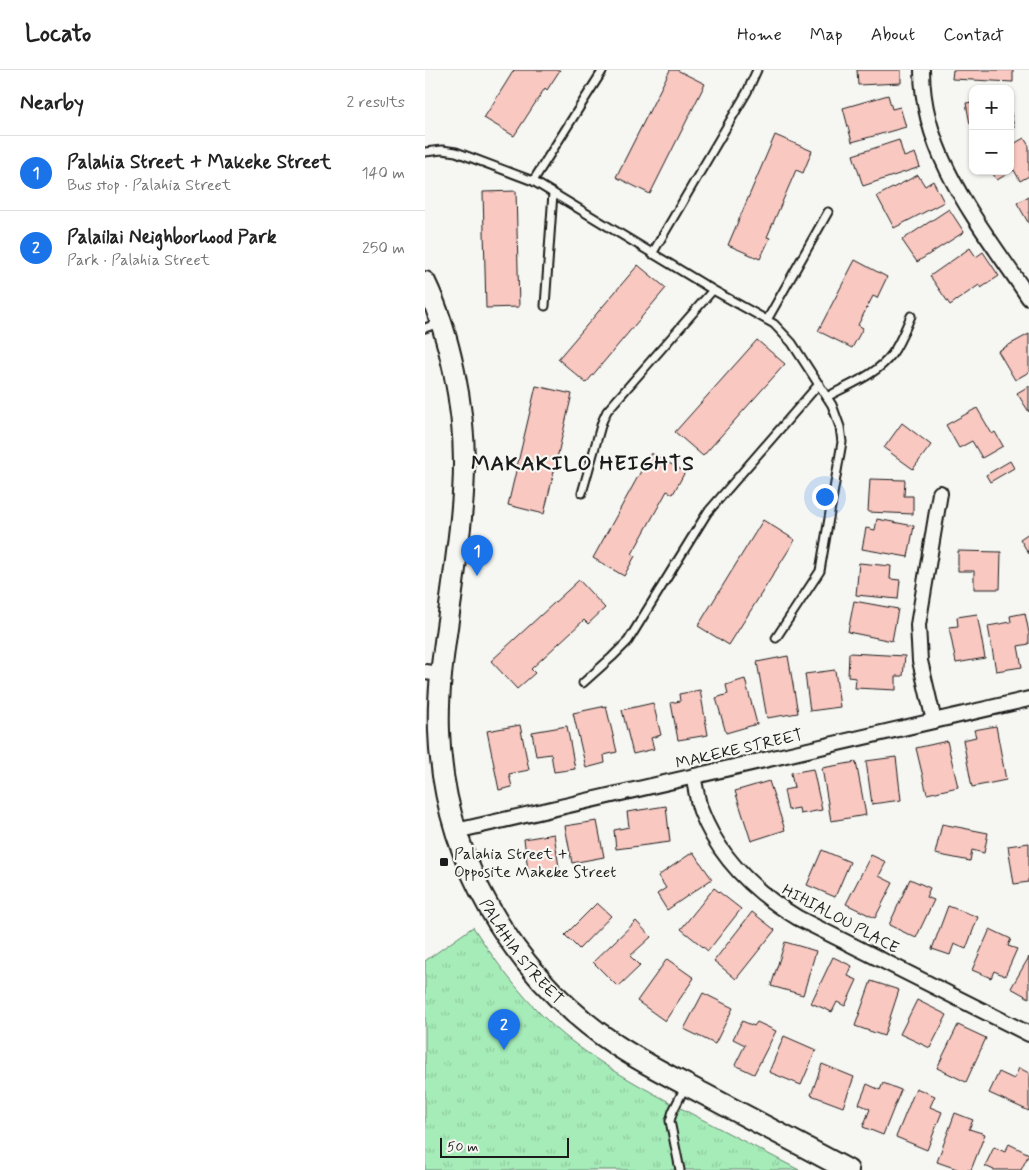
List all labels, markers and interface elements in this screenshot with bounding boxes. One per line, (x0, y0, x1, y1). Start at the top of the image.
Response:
text: Locato (25, 19, 91, 50)
text: Home (737, 23, 782, 47)
text: Map (810, 23, 843, 47)
text: About (871, 23, 915, 47)
text: Contact (943, 23, 1004, 47)
map controls (969, 85, 1014, 175)
button: + (969, 85, 1014, 130)
text: Nearby (20, 89, 84, 117)
text: 2 results (347, 92, 405, 113)
button: − (969, 130, 1014, 175)
text: Palahia Street + Makeke Street (67, 150, 331, 175)
text: 1 (32, 163, 40, 184)
text: 140 m (361, 163, 405, 184)
text: Bus stop · Palahia Street (67, 175, 231, 196)
text: Palailai Neighborhood Park (67, 225, 277, 250)
text: 2 (32, 238, 40, 259)
text: 250 m (362, 238, 405, 259)
text: Park · Palahia Street (67, 250, 210, 271)
district label: MAKAKILO HEIGHTS (471, 450, 695, 478)
your location (812, 484, 838, 510)
pin: 1 (461, 535, 493, 576)
street label: MAKEKE STREET (674, 725, 805, 774)
place label: Palahia Street + Opposite Makeke Street (454, 844, 616, 883)
marker: Palahia Street + Opposite Makeke Street (438, 856, 450, 868)
street label: HIHIALOU PLACE (778, 880, 902, 959)
street label: PALAHIA STREET (474, 895, 568, 1009)
pin: 2 (488, 1009, 520, 1050)
scale bar (440, 1135, 569, 1158)
text: 50 m (447, 1138, 478, 1156)

